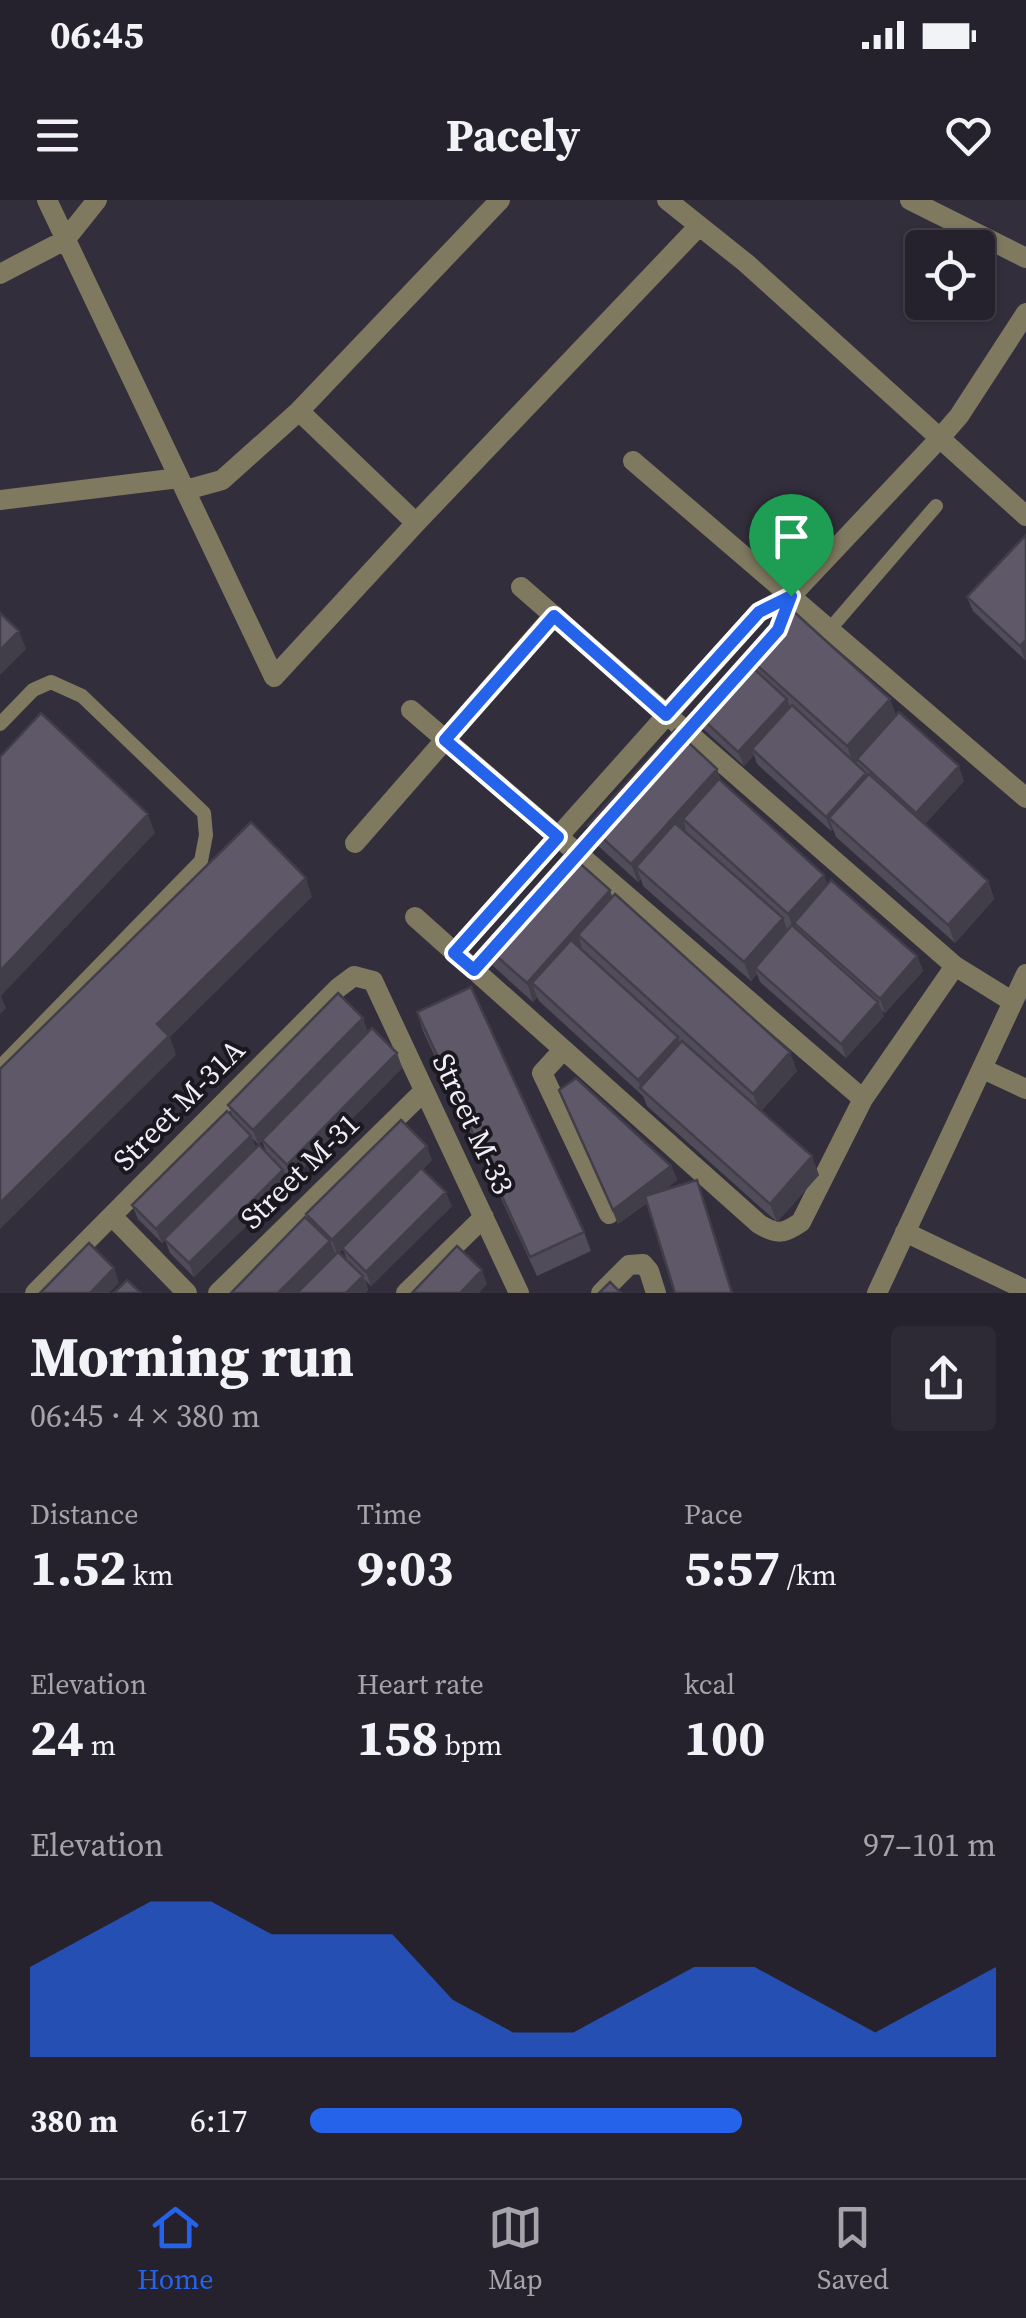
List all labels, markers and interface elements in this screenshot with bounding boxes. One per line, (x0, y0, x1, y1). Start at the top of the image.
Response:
text: 06:45 (50, 9, 144, 61)
text: Pacely (446, 104, 580, 166)
icon: menu (30, 108, 85, 163)
icon: heart (941, 108, 996, 163)
map controls (905, 230, 995, 320)
button: locate (905, 230, 995, 320)
pin (749, 494, 834, 597)
icon: arrive (764, 509, 819, 564)
street label: Street M-31A (104, 1030, 254, 1180)
street label: Street M-33 (423, 1047, 524, 1201)
street label: Street M-31 (231, 1103, 368, 1238)
text: Morning run (30, 1319, 354, 1394)
button: share (891, 1326, 996, 1431)
text: 06:45 · 4 × 380 m (30, 1394, 260, 1438)
text: Distance (30, 1495, 139, 1533)
text: Time (357, 1495, 422, 1533)
text: Pace (684, 1495, 743, 1533)
text: 1.52 (30, 1533, 126, 1602)
text: 9:03 (357, 1533, 453, 1602)
text: 5:57 (684, 1533, 780, 1602)
text: km (126, 1556, 173, 1594)
text: /km (780, 1556, 837, 1594)
text: Elevation (30, 1665, 147, 1703)
text: Heart rate (357, 1665, 484, 1703)
text: kcal (684, 1665, 735, 1703)
text: 24 (30, 1703, 84, 1772)
text: 158 (357, 1703, 438, 1772)
text: 100 (684, 1703, 765, 1772)
text: m (84, 1726, 116, 1764)
text: bpm (438, 1726, 502, 1764)
text: Elevation (30, 1823, 164, 1867)
text: 97–101 m (863, 1823, 996, 1867)
text: 380 m (30, 2099, 118, 2143)
text: 6:17 (190, 2099, 248, 2143)
tab: Home (137, 2200, 214, 2298)
tab: Map (488, 2200, 543, 2298)
tab: Saved (817, 2200, 889, 2298)

